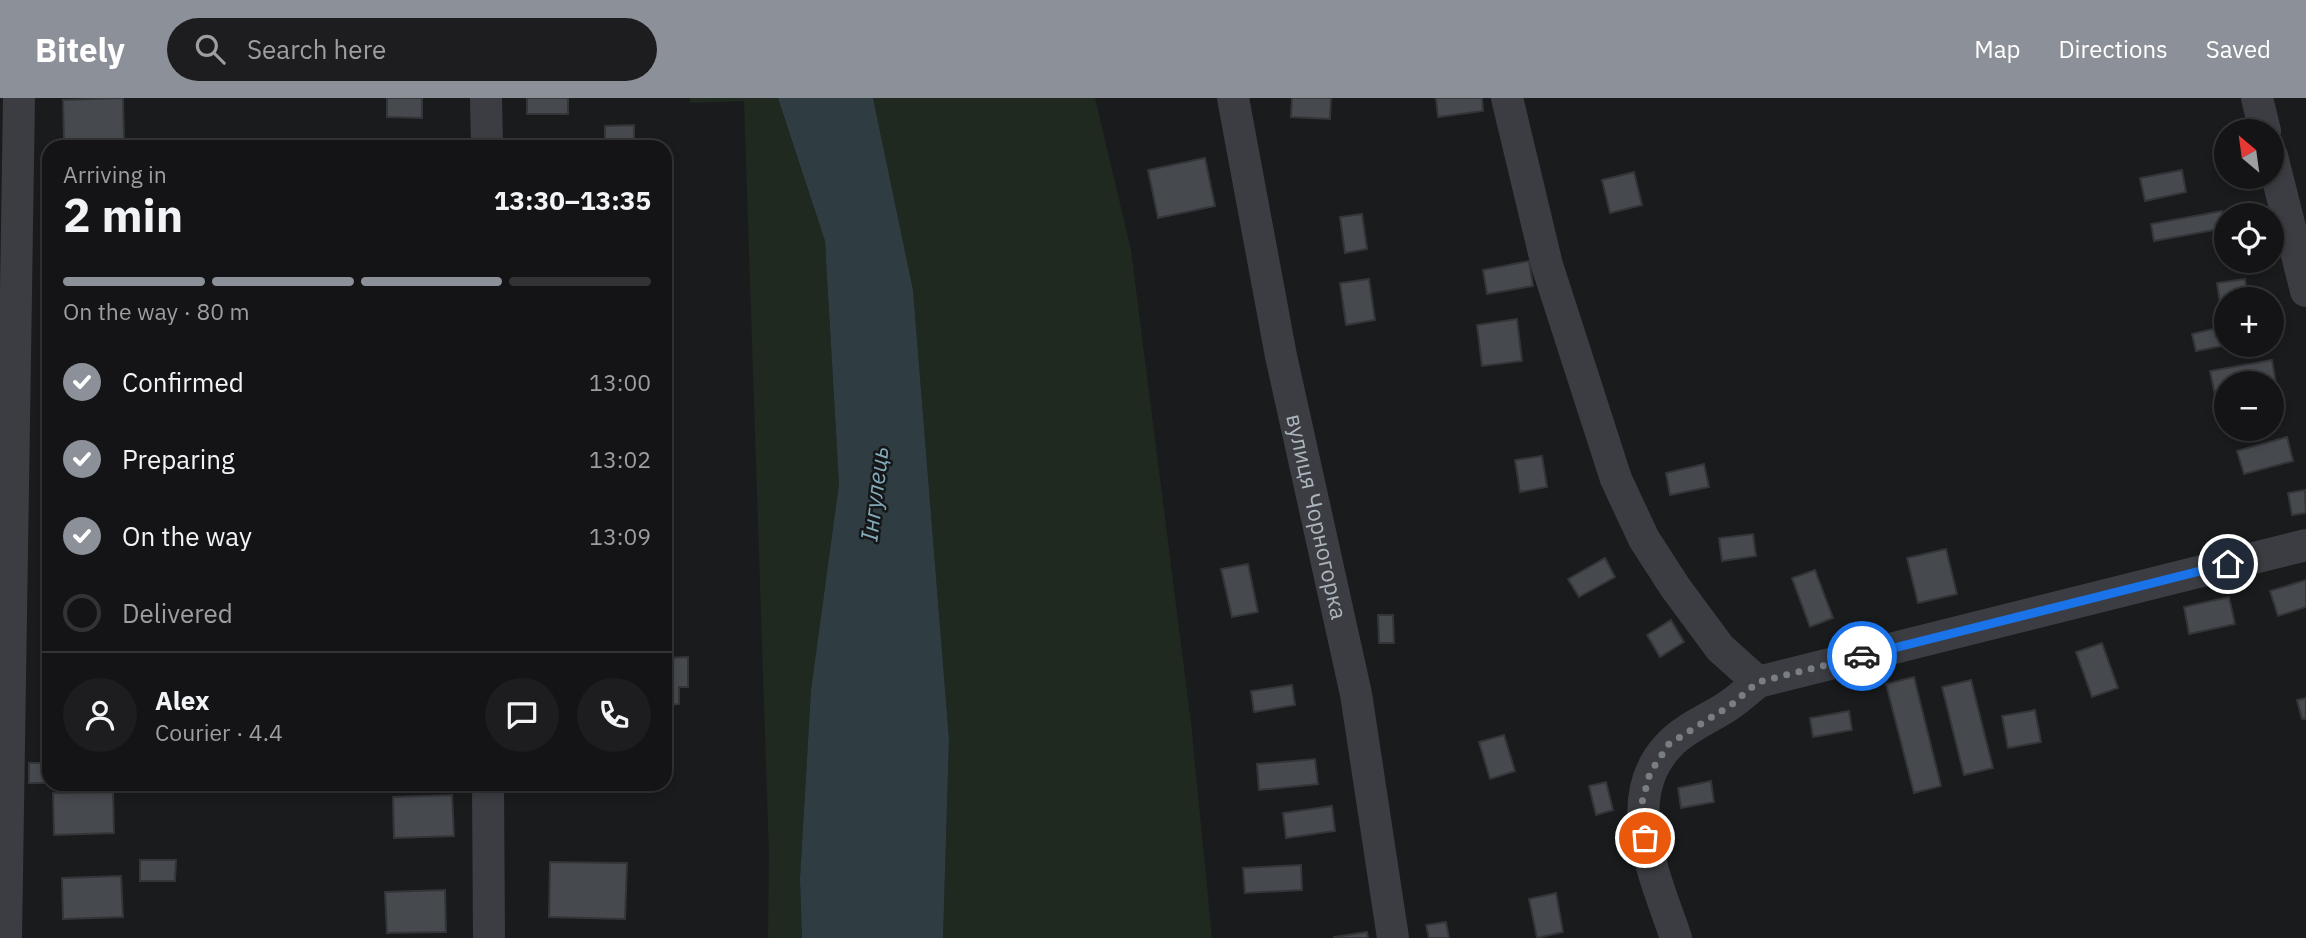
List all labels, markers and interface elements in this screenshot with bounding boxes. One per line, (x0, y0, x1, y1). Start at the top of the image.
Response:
search box (167, 18, 657, 81)
text: Bitely (35, 28, 125, 71)
icon: search (191, 30, 229, 68)
text: Search here (247, 32, 386, 66)
text: Map (1974, 33, 2020, 65)
text: Directions (2058, 33, 2168, 65)
text: Saved (2206, 33, 2271, 65)
north arrow (2214, 119, 2284, 189)
map controls (2214, 119, 2284, 441)
text: Arriving in (63, 159, 167, 189)
text: 13:30–13:35 (494, 183, 651, 217)
text: 2 min (63, 185, 183, 245)
button: locate (2214, 203, 2284, 273)
button: + (2214, 287, 2284, 357)
text: On the way · 80 m (63, 296, 250, 326)
icon: check (63, 363, 101, 401)
text: Confirmed (122, 365, 244, 399)
text: 13:00 (589, 367, 651, 397)
button: − (2214, 371, 2284, 441)
street label: вулиця Чорногорка (1280, 411, 1355, 622)
icon: check (63, 440, 101, 478)
text: Preparing (122, 442, 235, 476)
text: 13:02 (589, 444, 651, 474)
water label: Інгулець (852, 445, 896, 543)
icon: check (63, 517, 101, 555)
text: On the way (122, 519, 252, 553)
text: 13:09 (589, 521, 651, 551)
pin (2198, 534, 2258, 594)
icon: home (2209, 545, 2247, 583)
text: Delivered (122, 596, 233, 630)
courier (1827, 621, 1897, 691)
icon: car (1843, 637, 1881, 675)
button: person (63, 678, 137, 752)
button: chat (485, 678, 559, 752)
button: phone (577, 678, 651, 752)
text: Alex (155, 683, 209, 717)
text: Courier · 4.4 (155, 717, 283, 747)
pin (1615, 808, 1675, 868)
icon: bag (1626, 819, 1664, 857)

